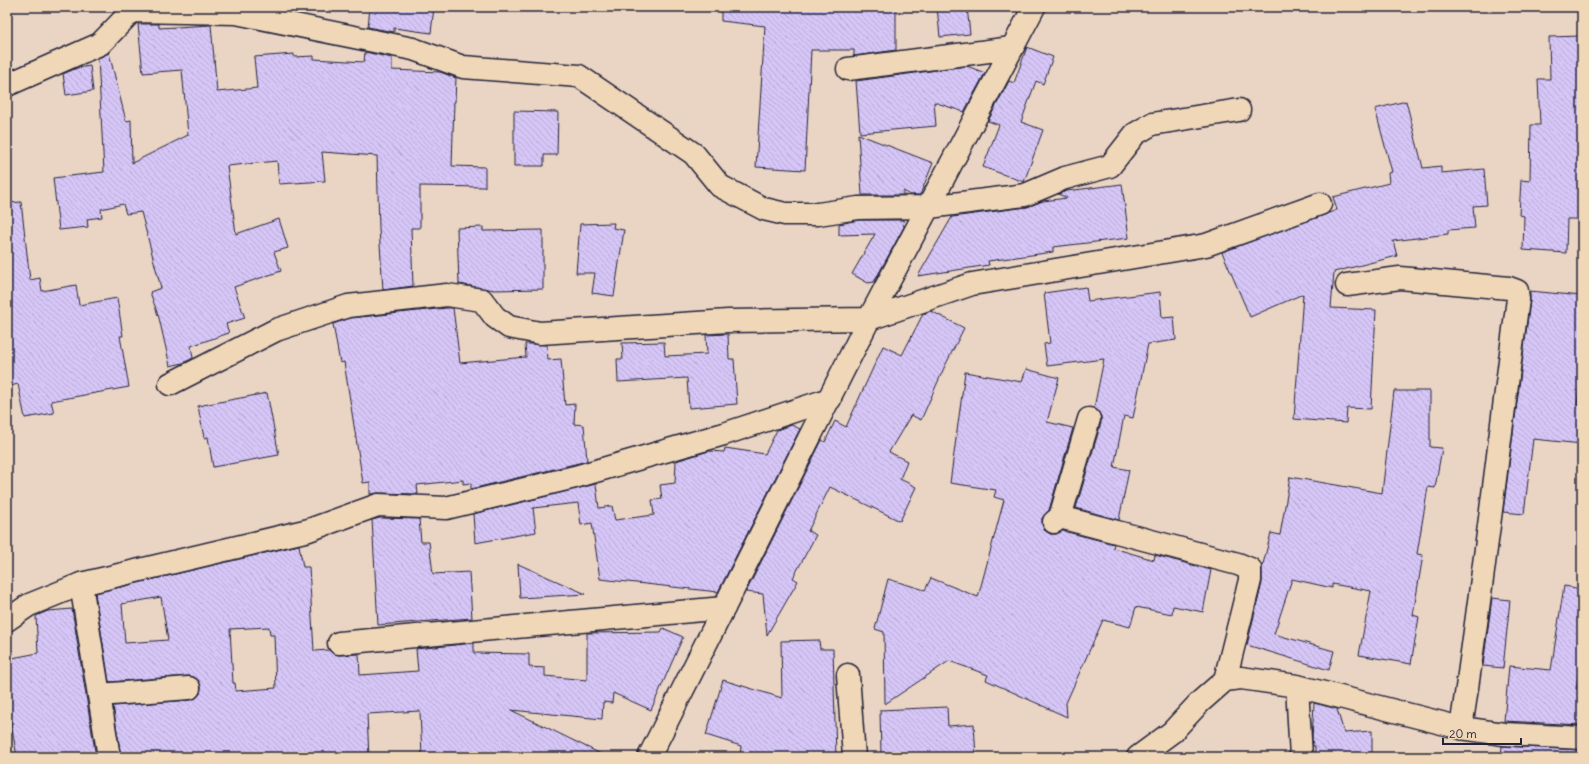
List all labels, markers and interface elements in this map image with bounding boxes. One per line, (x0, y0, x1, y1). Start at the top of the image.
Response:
scale bar (1443, 720, 1521, 746)
text: 20 m (1449, 726, 1477, 741)

